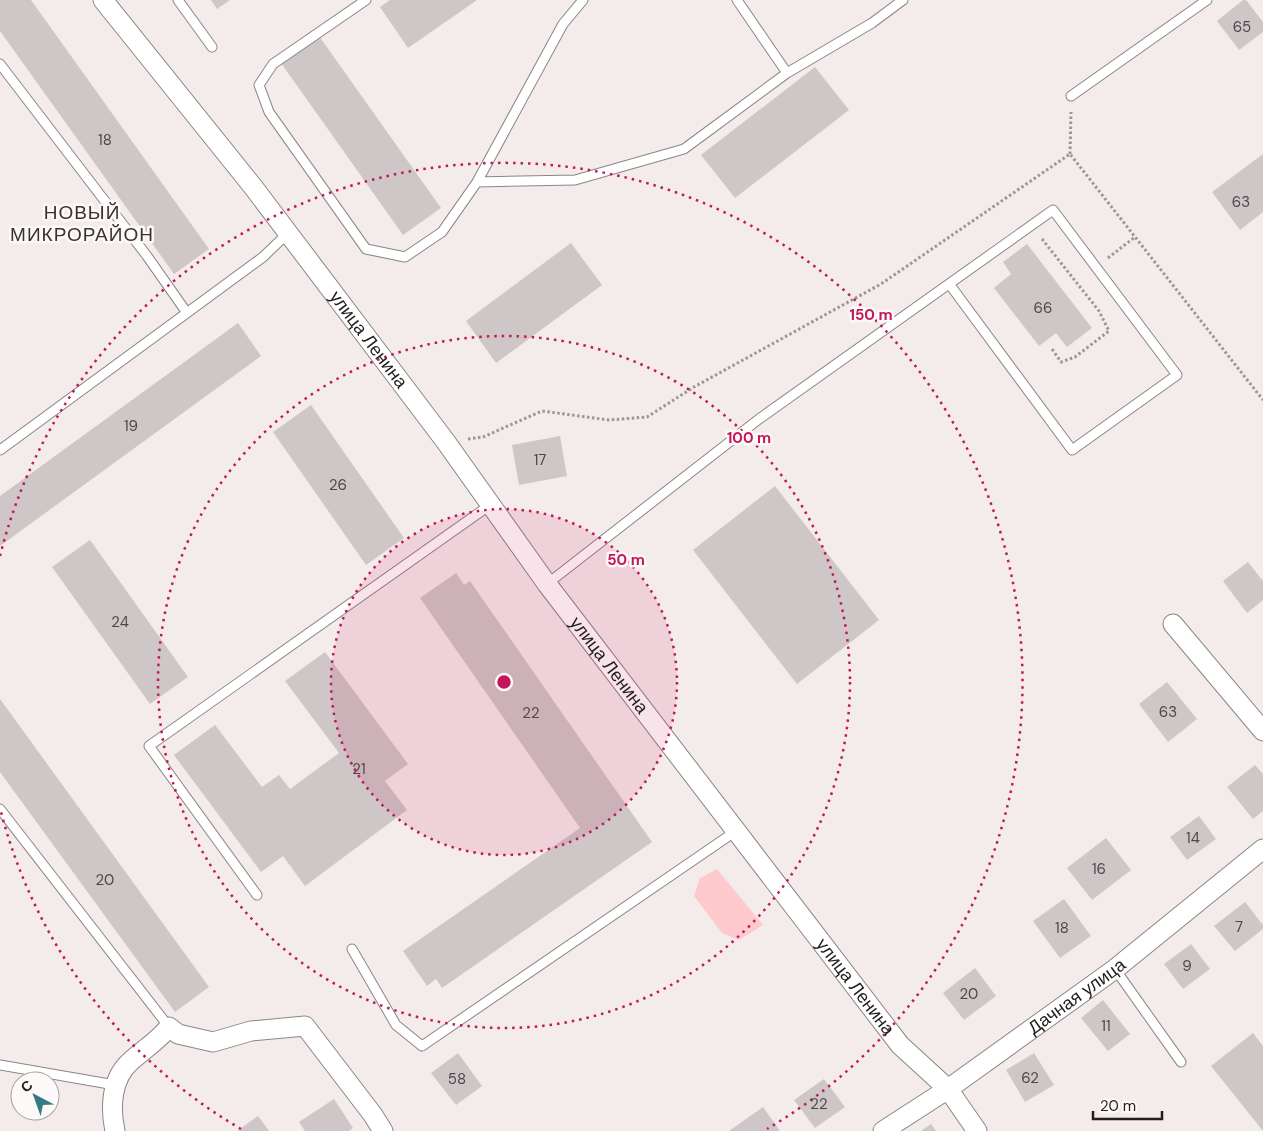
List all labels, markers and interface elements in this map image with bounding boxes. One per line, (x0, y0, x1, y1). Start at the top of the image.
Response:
house number: 65 (1233, 17, 1251, 37)
house number: 18 (98, 130, 112, 150)
house number: 63 (1232, 192, 1250, 212)
district label: НОВЫЙ МИКРОРАЙОН (10, 200, 154, 247)
street label: улица Ленина (324, 286, 414, 394)
house number: 66 (1034, 298, 1052, 318)
text: 150 m (850, 305, 893, 325)
house number: 19 (124, 416, 138, 436)
text: 100 m (727, 428, 771, 448)
house number: 17 (534, 450, 546, 470)
house number: 26 (329, 475, 347, 495)
text: 50 m (607, 550, 645, 570)
house number: 24 (111, 612, 129, 632)
street label: улица Ленина (564, 612, 655, 719)
centre of rings (495, 673, 513, 691)
house number: 63 (1159, 702, 1177, 722)
house number: 22 (522, 703, 540, 723)
house number: 21 (352, 759, 366, 779)
house number: 14 (1186, 828, 1200, 848)
house number: 16 (1092, 859, 1106, 879)
house number: 20 (96, 870, 114, 890)
house number: 7 (1235, 917, 1243, 937)
house number: 18 (1055, 918, 1069, 938)
street label: улица Ленина (811, 933, 901, 1041)
street label: Дачная улица (1023, 952, 1132, 1040)
house number: 9 (1182, 956, 1192, 976)
house number: 20 (960, 984, 978, 1004)
house number: 11 (1101, 1016, 1111, 1036)
house number: 62 (1021, 1068, 1039, 1088)
house number: 58 (448, 1069, 466, 1089)
north arrow (10, 1071, 60, 1121)
text: С (17, 1076, 36, 1096)
scale bar (1093, 1088, 1162, 1120)
house number: 22 (810, 1094, 828, 1114)
text: 20 m (1100, 1096, 1136, 1116)

